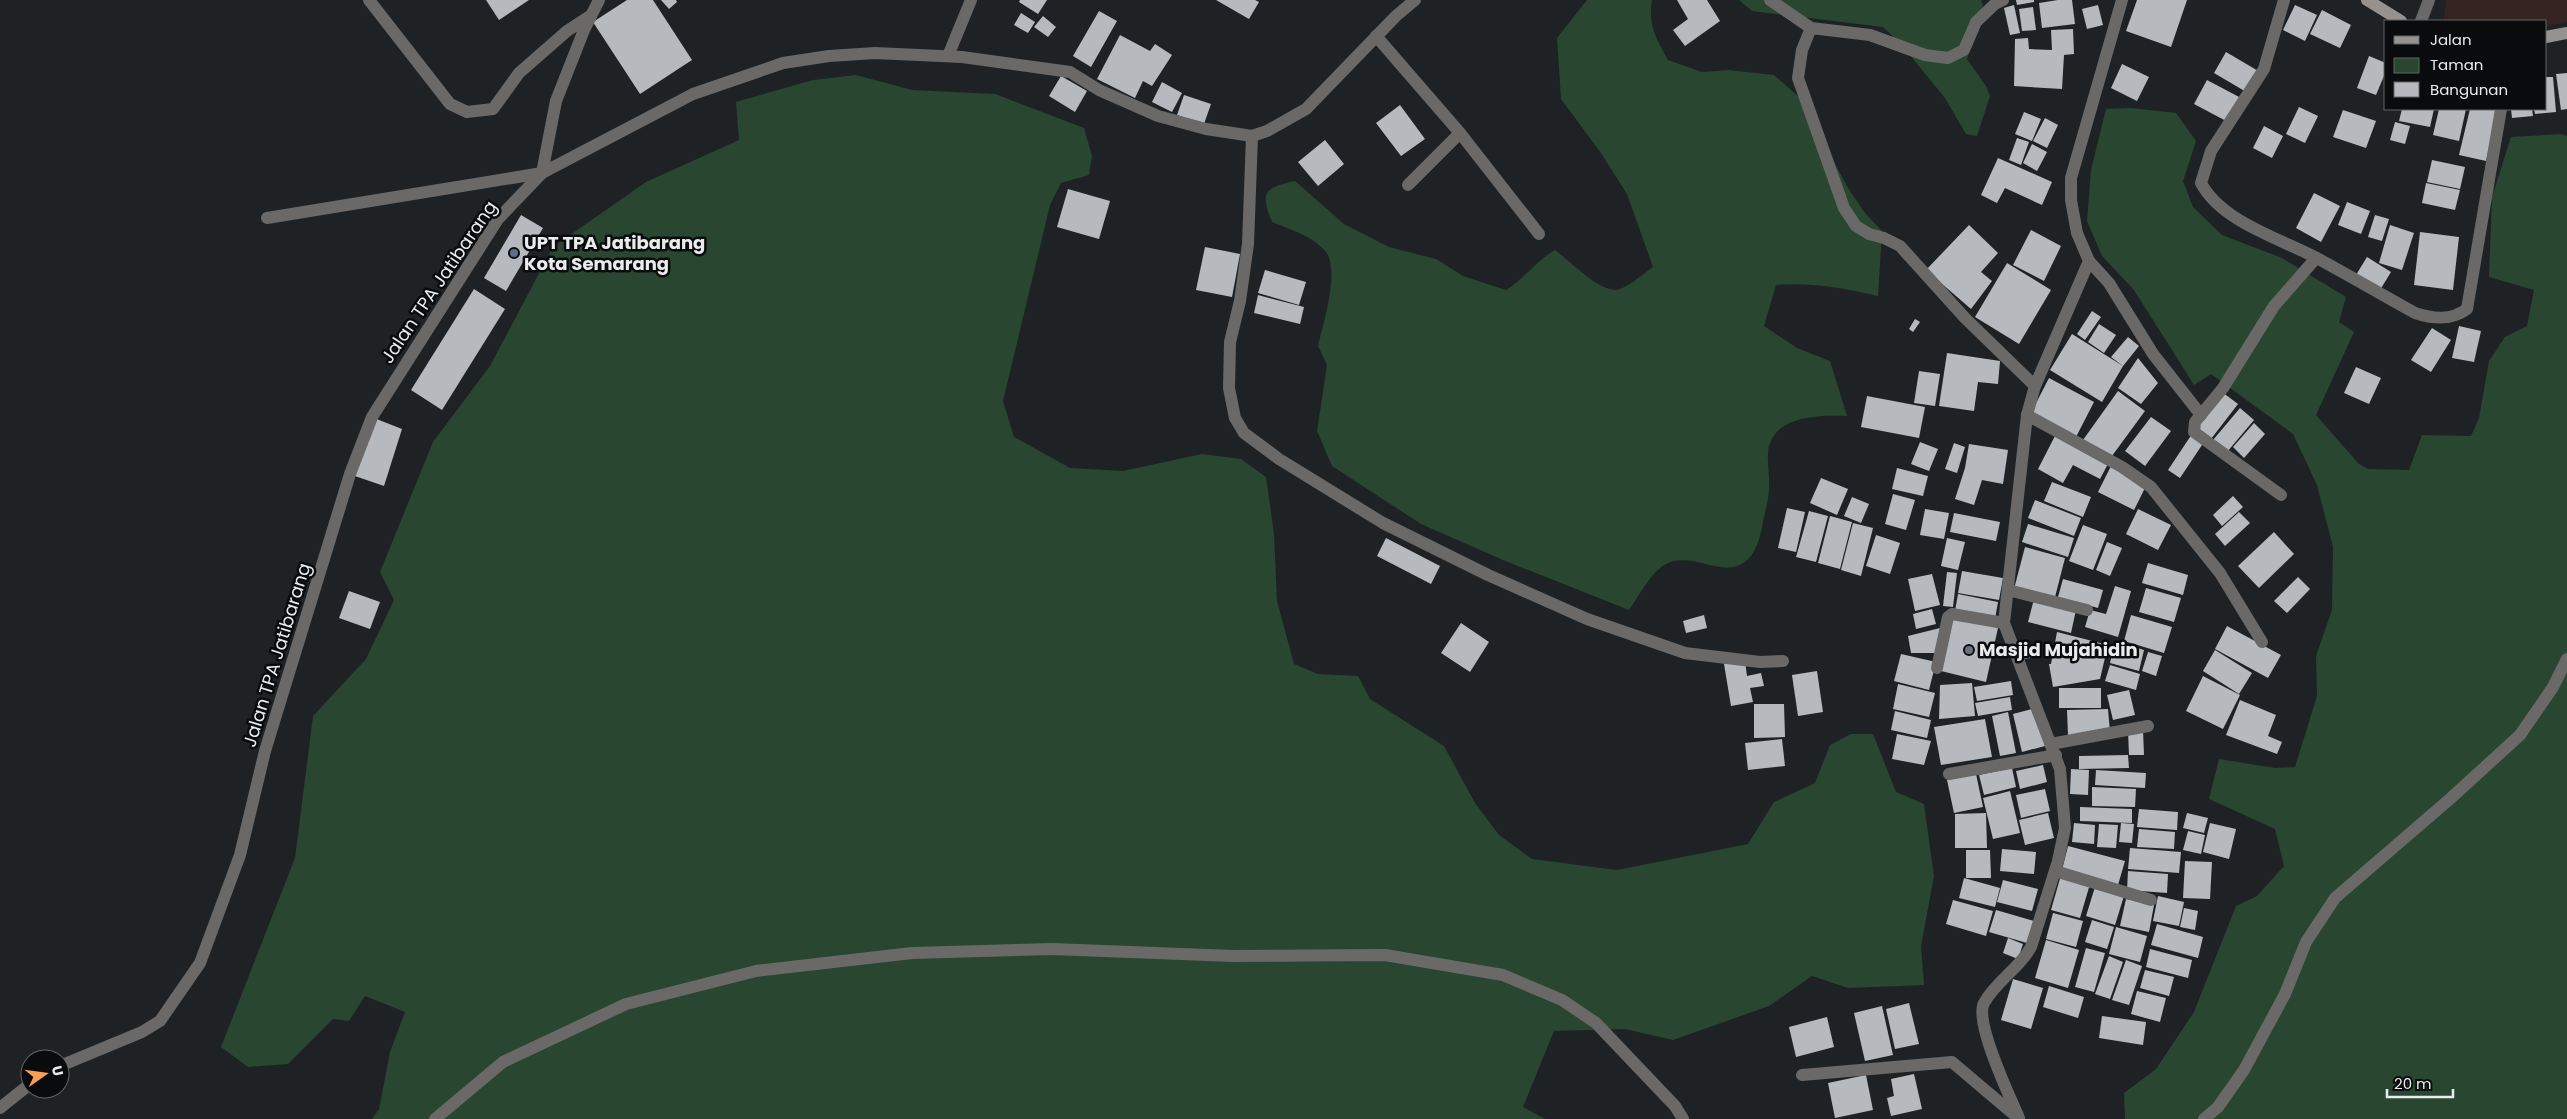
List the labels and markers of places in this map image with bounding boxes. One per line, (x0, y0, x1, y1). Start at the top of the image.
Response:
place label: UPT TPA Jatibarang Kota Semarang (524, 230, 705, 276)
marker: UPT TPA Jatibarang Kota Semarang (508, 247, 520, 259)
place label: Masjid Mujahidin (1979, 637, 2138, 662)
marker: Masjid Mujahidin (1963, 644, 1975, 656)

